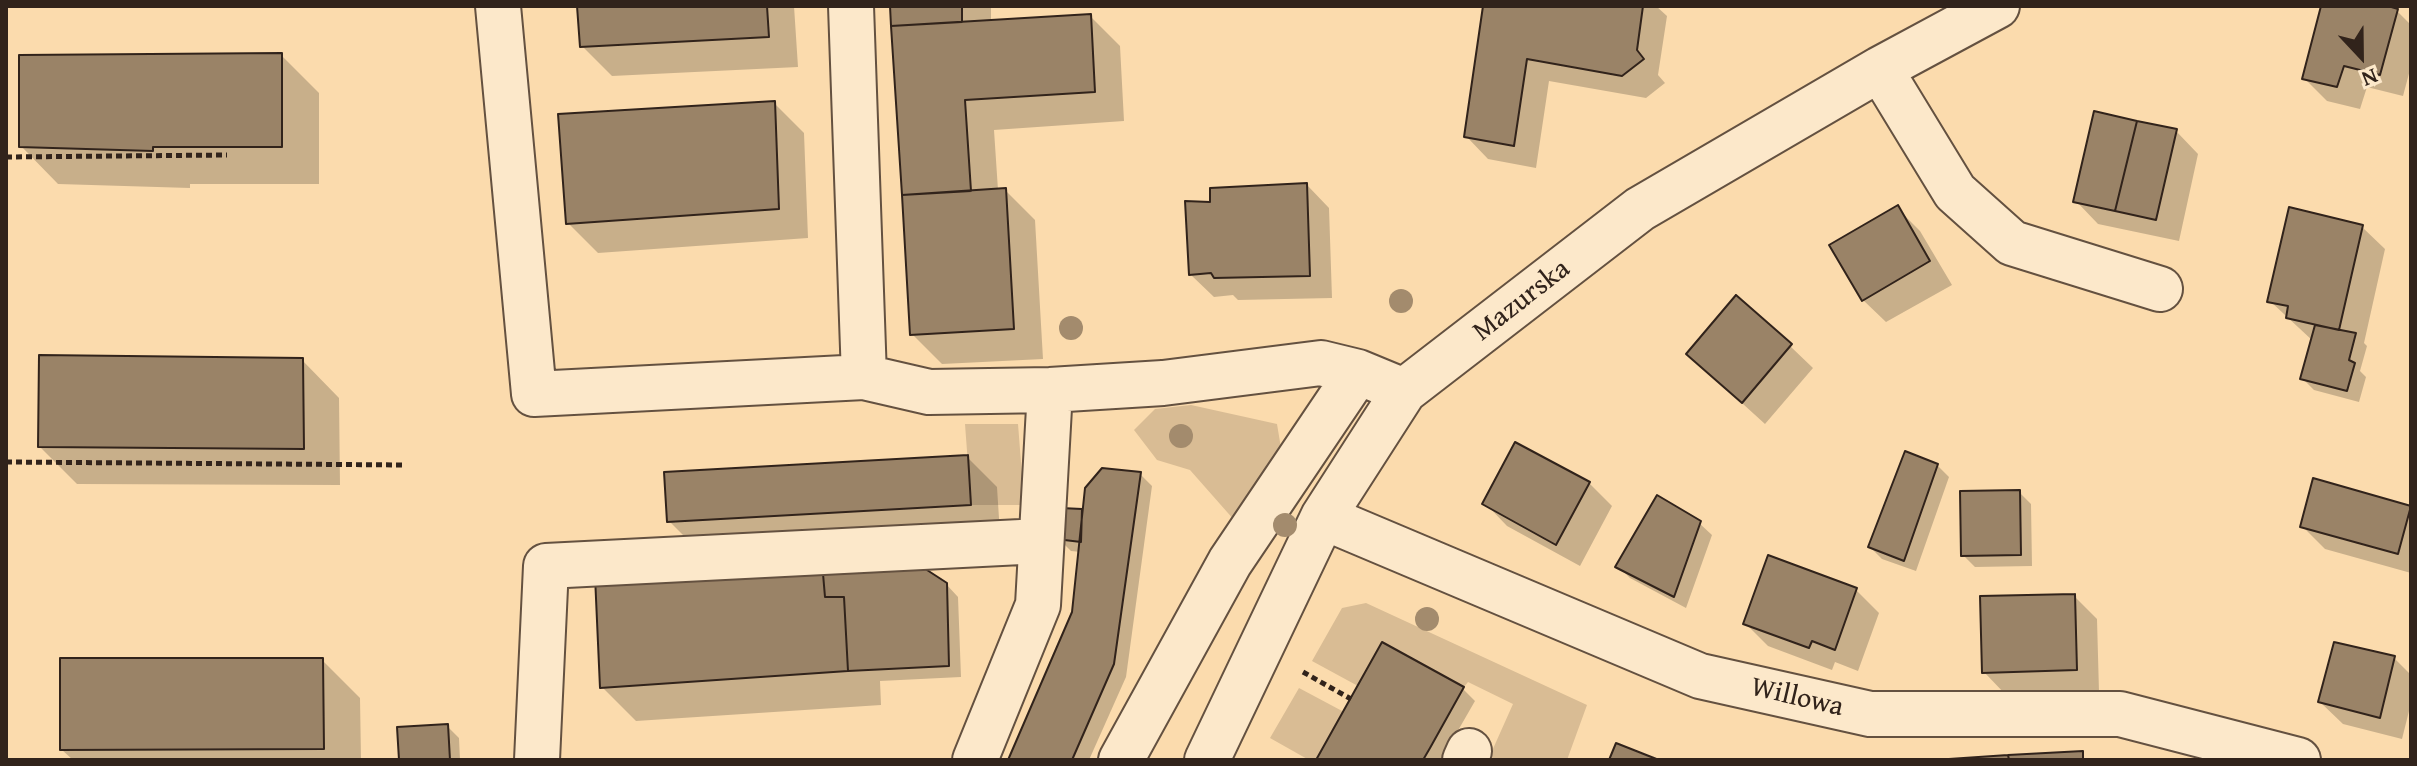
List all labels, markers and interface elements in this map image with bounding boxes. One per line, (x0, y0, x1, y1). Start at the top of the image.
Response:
north arrow (2321, 16, 2401, 96)
text: N (2357, 61, 2383, 96)
street label: Mazurska (1467, 253, 1577, 349)
street label: Willowa (1747, 671, 1847, 725)

